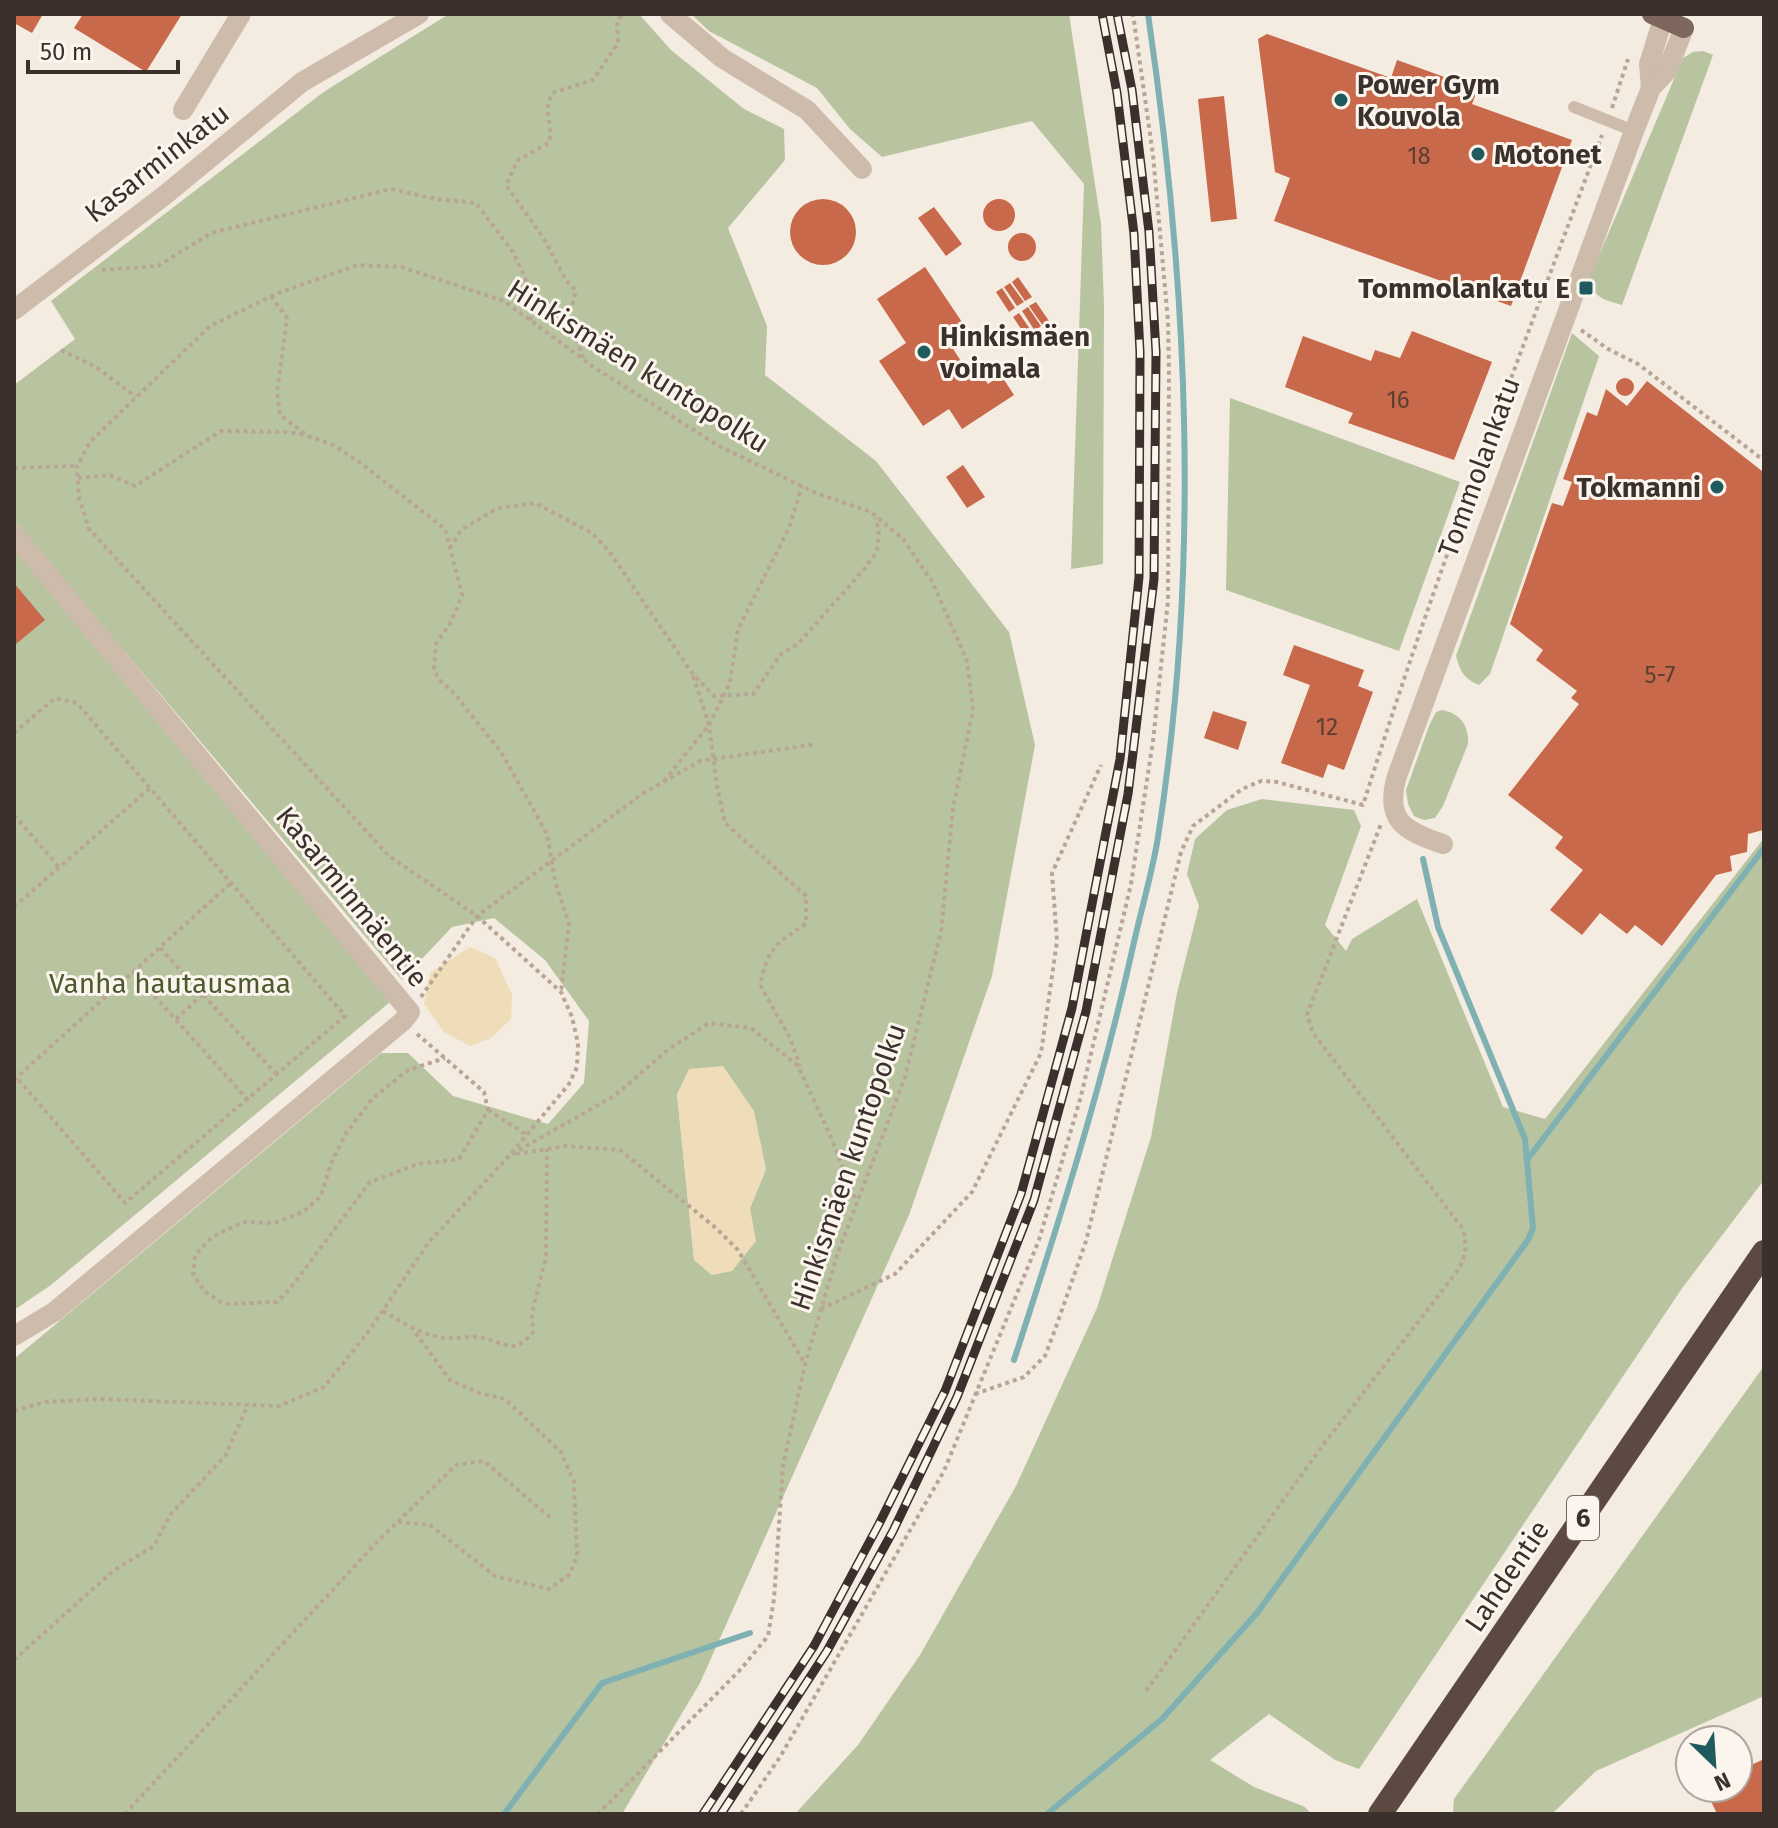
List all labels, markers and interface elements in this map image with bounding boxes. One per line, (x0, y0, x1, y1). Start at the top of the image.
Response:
scale bar (28, 24, 178, 74)
text: 50 m (40, 38, 92, 66)
place label: Power Gym Kouvola (1357, 68, 1500, 133)
marker: Power Gym Kouvola (1332, 91, 1350, 109)
street label: Kasarminkatu (78, 96, 236, 230)
place label: Motonet (1494, 138, 1603, 171)
house number: 18 (1407, 142, 1431, 170)
marker: Motonet (1469, 145, 1487, 163)
street label: Hinkismäen kuntopolku (501, 272, 775, 460)
place label: Tommolankatu E (1358, 272, 1570, 305)
marker: Tommolankatu E (1577, 279, 1595, 297)
place label: Hinkismäen voimala (939, 320, 1090, 385)
marker: Hinkismäen voimala (915, 343, 933, 361)
street label: Tommolankatu (1431, 373, 1527, 561)
house number: 16 (1386, 386, 1410, 414)
place label: Tokmanni (1576, 471, 1701, 504)
marker: Tokmanni (1708, 478, 1726, 496)
house number: 5-7 (1645, 661, 1675, 689)
house number: 12 (1316, 713, 1338, 741)
street label: Kasarminmäentie (269, 800, 435, 994)
park label: Vanha hautausmaa (49, 967, 291, 1000)
street label: Hinkismäen kuntopolku (783, 1019, 913, 1315)
road number: 6 (1567, 1496, 1599, 1540)
street label: Lahdentie (1458, 1514, 1556, 1638)
north arrow (1674, 1724, 1754, 1804)
text: N (1710, 1766, 1735, 1797)

